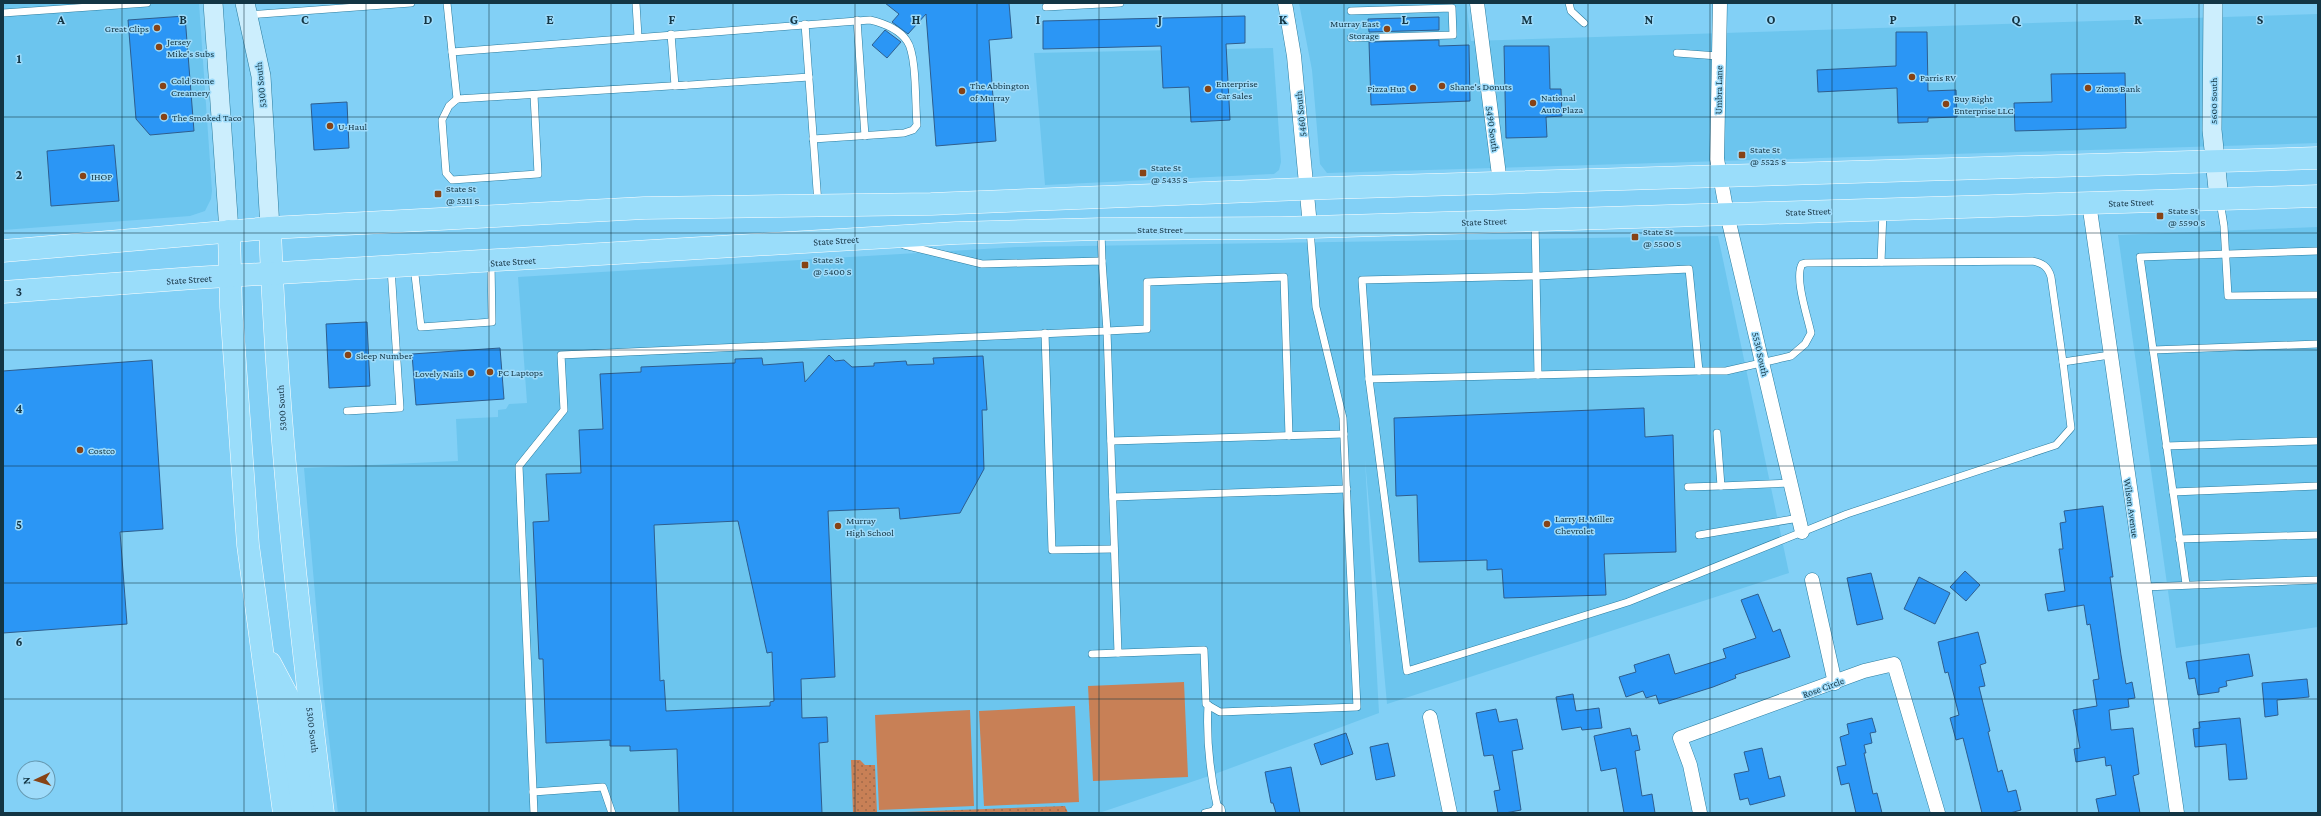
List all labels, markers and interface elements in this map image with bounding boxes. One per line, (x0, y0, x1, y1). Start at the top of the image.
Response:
text: A (56, 12, 65, 27)
text: B (179, 12, 187, 27)
text: C (301, 12, 309, 27)
text: D (424, 12, 433, 27)
text: E (546, 12, 554, 27)
text: F (669, 12, 676, 27)
text: G (790, 12, 798, 27)
text: H (912, 12, 921, 27)
text: I (1036, 12, 1040, 27)
text: J (1156, 12, 1162, 27)
text: K (1279, 12, 1288, 27)
text: L (1402, 12, 1409, 27)
text: M (1521, 12, 1533, 27)
text: N (1645, 12, 1654, 27)
text: O (1767, 12, 1776, 27)
text: P (1889, 12, 1897, 27)
text: Q (2012, 12, 2022, 27)
text: R (2134, 12, 2142, 27)
text: S (2257, 12, 2264, 27)
place label: Murray East Storage (1330, 18, 1380, 41)
place label: Great Clips (105, 23, 149, 34)
marker: Great Clips (152, 23, 162, 33)
marker: Murray East Storage (1382, 24, 1392, 34)
place label: Jersey Mike's Subs (166, 36, 214, 59)
marker: Jersey Mike's Subs (154, 42, 164, 52)
text: 1 (17, 51, 22, 66)
street label: 5300 South (253, 61, 268, 108)
street label: Umbra Lane (1713, 65, 1724, 115)
marker: Parris RV (1907, 72, 1917, 82)
place label: Parris RV (1920, 72, 1956, 83)
place label: Cold Stone Creamery (171, 75, 215, 98)
street label: 5600 South (2208, 77, 2219, 124)
place label: Enterprise Car Sales (1216, 78, 1258, 101)
place label: The Abbington of Murray (970, 80, 1030, 103)
marker: Cold Stone Creamery (158, 81, 168, 91)
marker: Shane's Donuts (1437, 81, 1447, 91)
place label: Shane's Donuts (1450, 81, 1512, 92)
place label: Pizza Hut (1367, 83, 1406, 94)
marker: Pizza Hut (1408, 83, 1418, 93)
marker: Zions Bank (2083, 83, 2093, 93)
place label: Zions Bank (2096, 83, 2140, 94)
marker: Enterprise Car Sales (1203, 84, 1213, 94)
marker: The Abbington of Murray (957, 86, 967, 96)
street label: 5460 South (1293, 90, 1308, 137)
place label: National Auto Plaza (1541, 92, 1583, 115)
place label: Buy Right Enterprise LLC (1954, 93, 2014, 116)
marker: National Auto Plaza (1528, 98, 1538, 108)
marker: Buy Right Enterprise LLC (1941, 99, 1951, 109)
street label: 5490 South (1484, 106, 1501, 153)
marker: The Smoked Taco (159, 112, 169, 122)
place label: The Smoked Taco (172, 112, 242, 123)
marker: U-Haul (325, 121, 335, 131)
place label: U-Haul (338, 121, 367, 132)
place label: State St @ 5525 S (1750, 144, 1786, 167)
marker: State St @ 5525 S (1737, 150, 1747, 160)
place label: State St @ 5435 S (1151, 162, 1188, 185)
text: 2 (16, 167, 23, 182)
marker: State St @ 5435 S (1138, 168, 1148, 178)
marker: IHOP (78, 171, 88, 181)
place label: IHOP (91, 171, 112, 182)
place label: State St @ 5311 S (446, 183, 480, 206)
marker: State St @ 5311 S (433, 189, 443, 199)
street label: State Street (2108, 196, 2155, 209)
street label: State Street (1785, 205, 1832, 218)
place label: State St @ 5590 S (2168, 205, 2206, 228)
marker: State St @ 5590 S (2155, 211, 2165, 221)
street label: State Street (1461, 215, 1508, 228)
street label: State Street (1137, 224, 1183, 235)
place label: State St @ 5500 S (1643, 226, 1681, 249)
marker: State St @ 5500 S (1630, 232, 1640, 242)
street label: State Street (813, 233, 860, 248)
street label: State Street (490, 254, 537, 269)
place label: State St @ 5400 S (813, 254, 852, 277)
marker: State St @ 5400 S (800, 260, 810, 270)
street label: State Street (166, 272, 213, 287)
text: 3 (16, 284, 22, 299)
street label: 5530 South (1750, 331, 1771, 378)
marker: Sleep Number (343, 350, 353, 360)
place label: Sleep Number (356, 350, 413, 361)
marker: PC Laptops (485, 367, 495, 377)
place label: PC Laptops (498, 367, 543, 378)
place label: Lovely Nails (415, 368, 463, 379)
marker: Lovely Nails (466, 368, 476, 378)
street label: 5300 South (274, 384, 289, 431)
text: 4 (15, 401, 23, 416)
marker: Costco (75, 445, 85, 455)
place label: Costco (88, 445, 115, 456)
street label: Wilson Avenue (2122, 478, 2141, 539)
place label: Larry H. Miller Chevrolet (1555, 513, 1614, 536)
place label: Murray High School (846, 515, 894, 538)
text: 5 (16, 517, 22, 532)
marker: Larry H. Miller Chevrolet (1542, 519, 1552, 529)
marker: Murray High School (833, 521, 843, 531)
text: 6 (15, 634, 23, 649)
street label: Rose Circle (1801, 675, 1846, 700)
street label: 5300 South (304, 707, 321, 754)
north arrow (16, 760, 56, 800)
text: N (20, 776, 32, 785)

